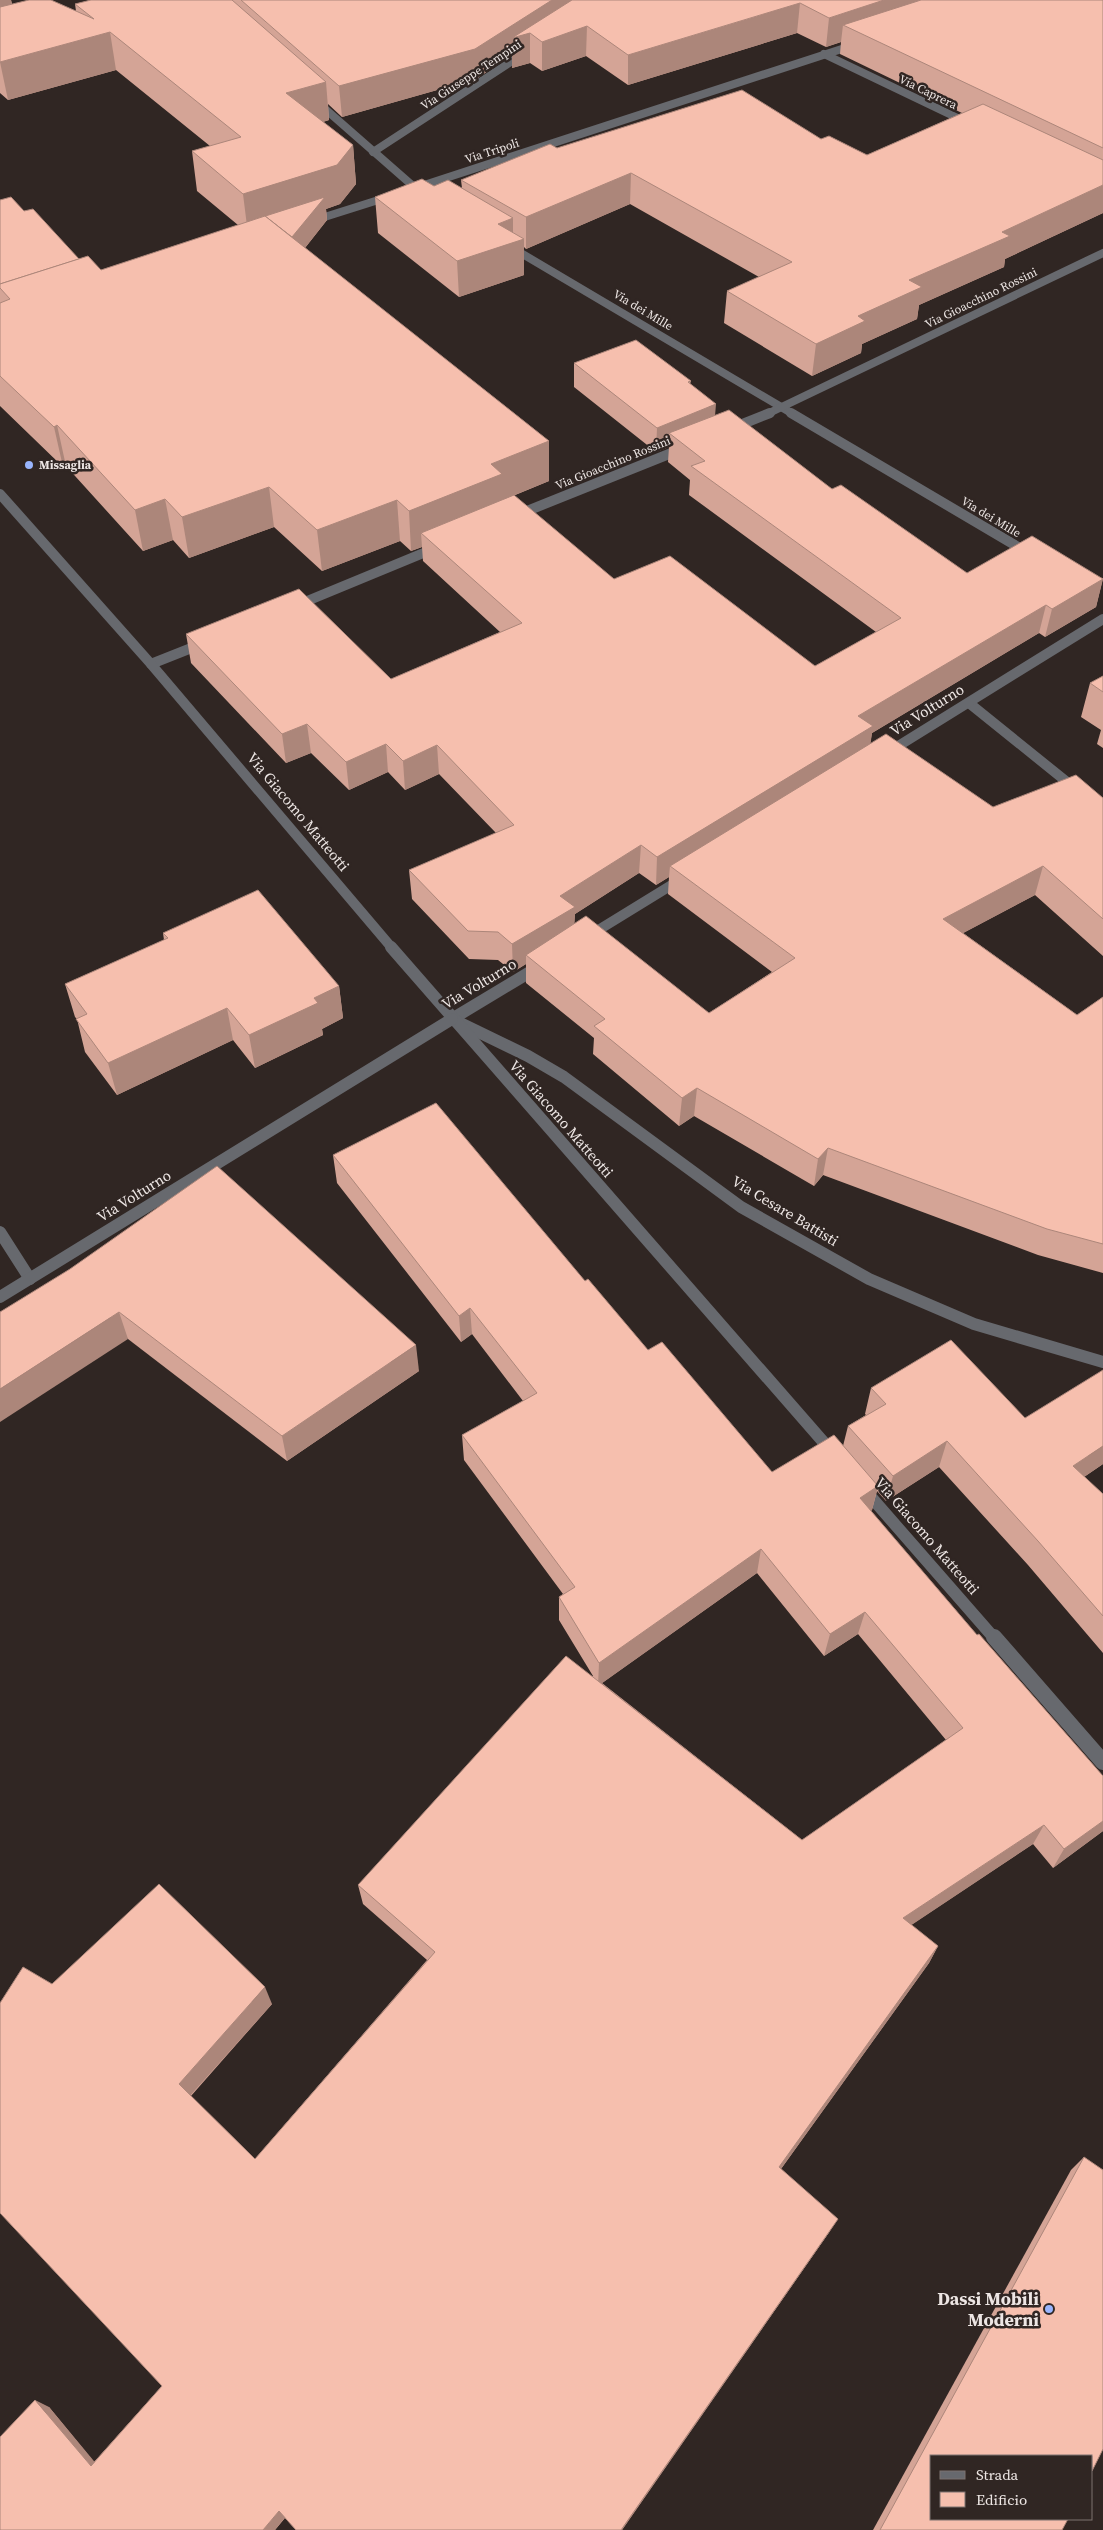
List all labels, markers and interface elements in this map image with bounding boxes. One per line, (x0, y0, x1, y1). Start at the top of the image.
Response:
street label: Via Giuseppe Tempini (417, 36, 525, 114)
street label: Via Caprera (896, 71, 961, 113)
street label: Via Tripoli (463, 135, 522, 167)
street label: Via Gioacchino Rossini (922, 264, 1040, 332)
street label: Via dei Mille (610, 286, 676, 334)
street label: Via Gioacchino Rossini (553, 432, 673, 493)
place label: Missaglia (39, 457, 92, 473)
marker: Missaglia (23, 459, 35, 471)
street label: Via dei Mille (958, 493, 1024, 541)
street label: Via Volturno (886, 678, 968, 741)
street label: Via Giacomo Matteotti (242, 748, 354, 876)
street label: Via Volturno (437, 953, 520, 1014)
street label: Via Giacomo Matteotti (504, 1055, 618, 1182)
street label: Via Volturno (93, 1164, 175, 1227)
street label: Via Cesare Battisti (728, 1170, 843, 1251)
street label: Via Giacomo Matteotti (870, 1472, 984, 1599)
place label: Dassi Mobili Moderni (937, 2286, 1039, 2332)
marker: Dassi Mobili Moderni (1043, 2303, 1055, 2315)
legend (930, 2455, 1093, 2520)
text: Strada (976, 2464, 1019, 2485)
text: Edificio (976, 2489, 1027, 2510)

